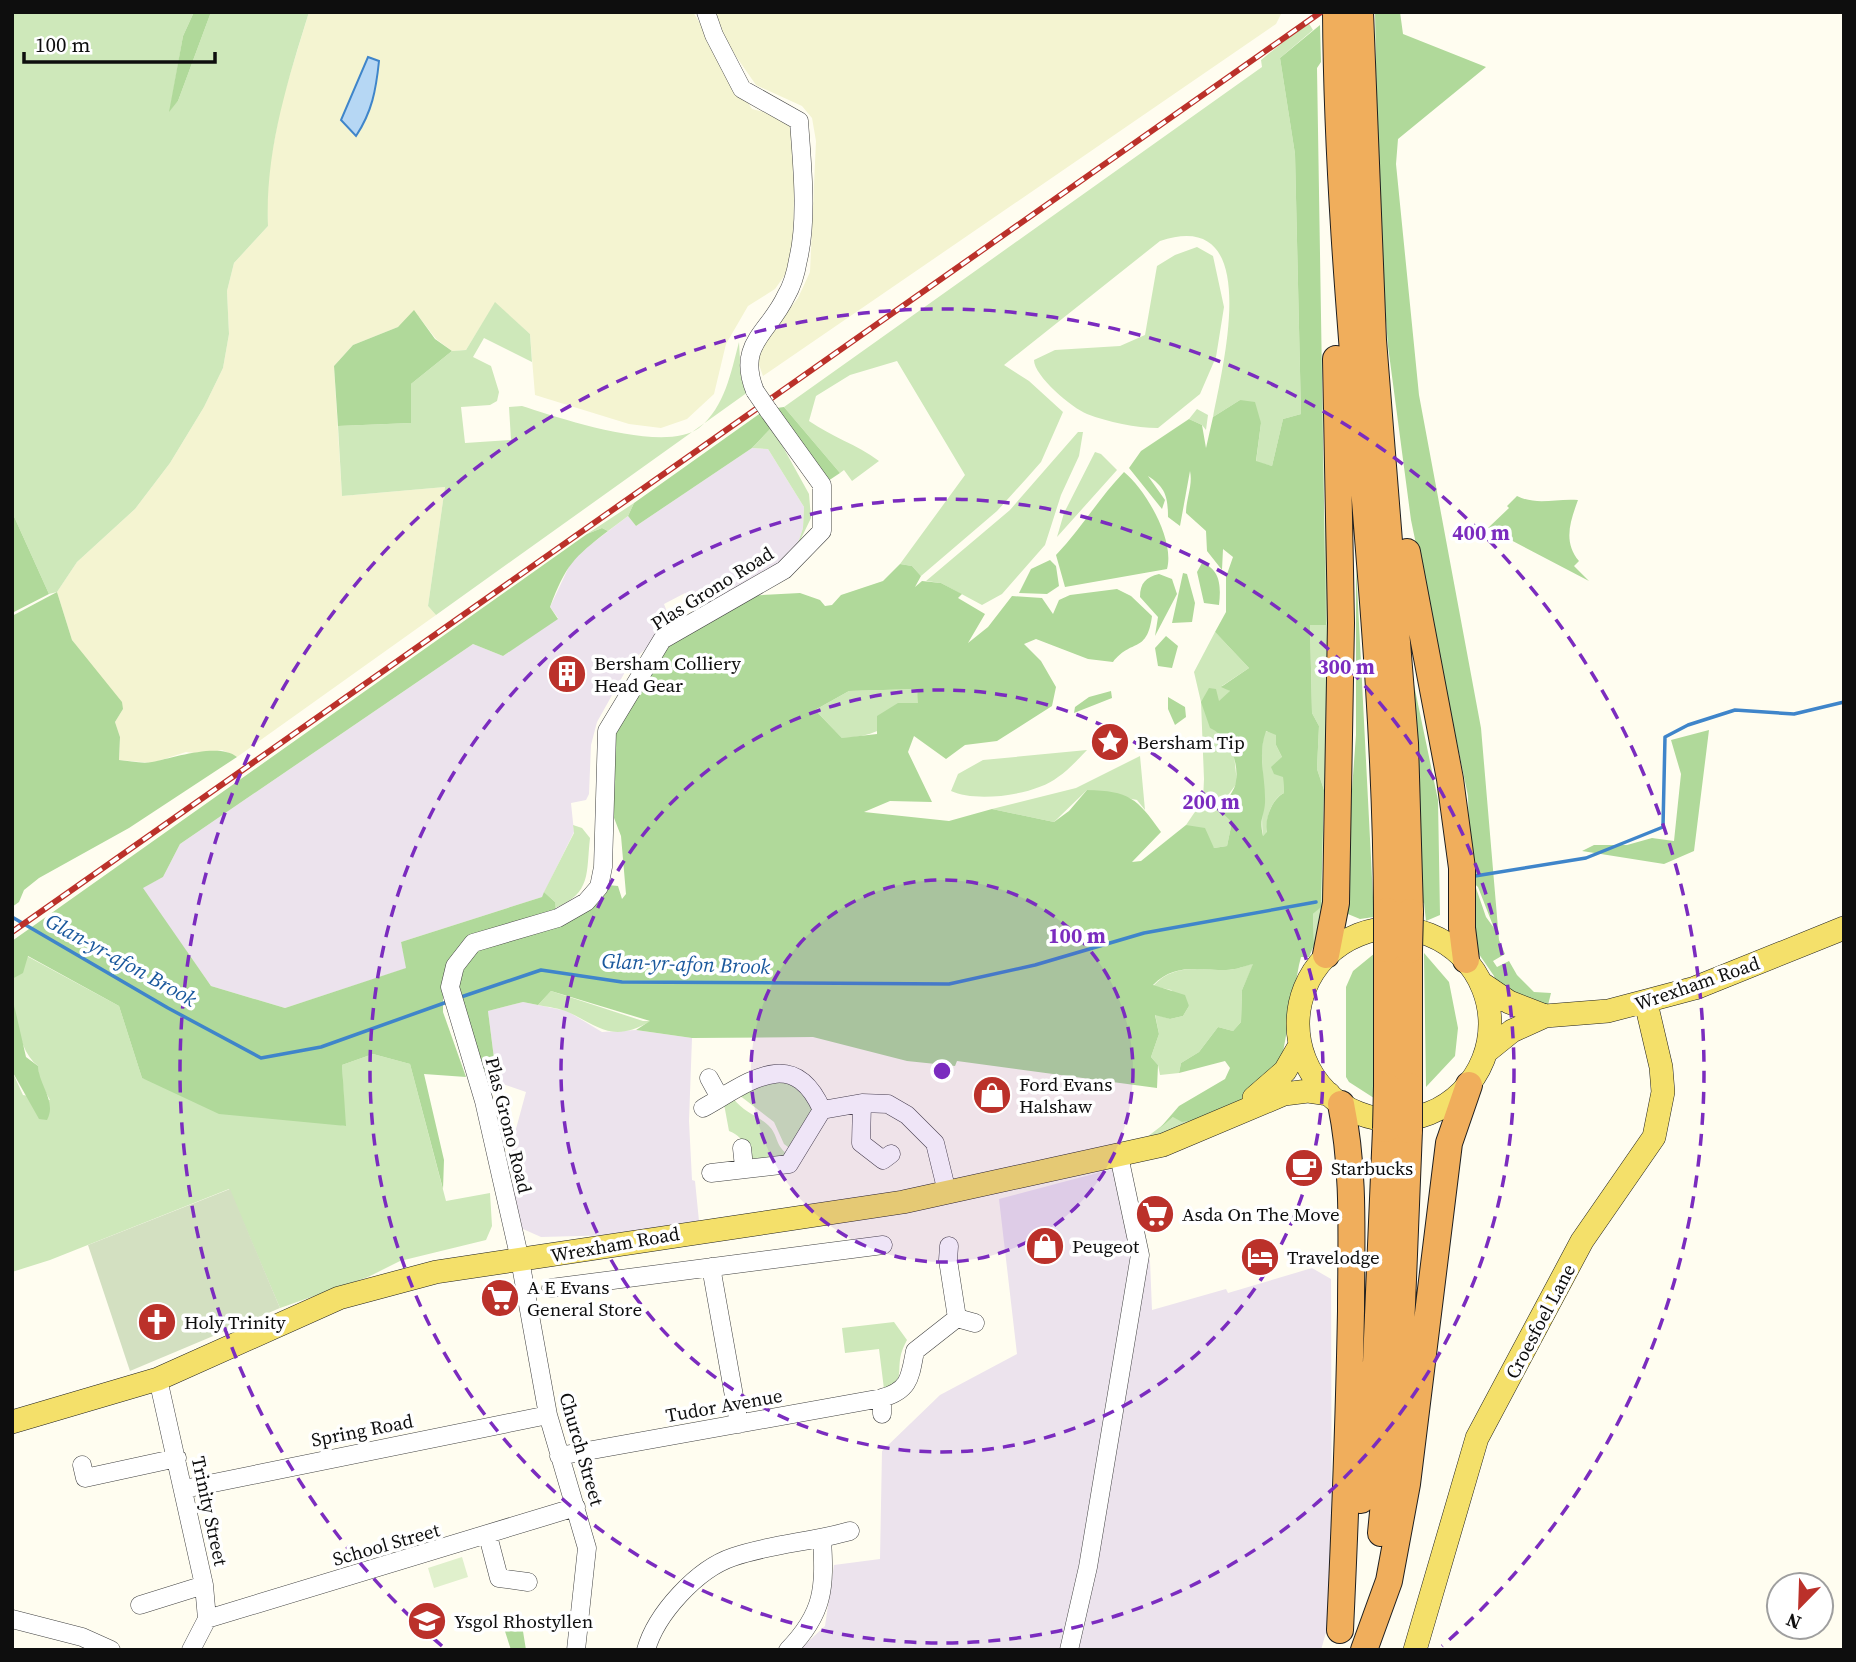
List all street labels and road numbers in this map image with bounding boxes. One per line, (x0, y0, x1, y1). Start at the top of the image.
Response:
street label: Plas Grono Road (646, 540, 778, 636)
street label: Wrexham Road (1631, 949, 1763, 1017)
street label: Plas Grono Road (479, 1054, 539, 1196)
street label: Wrexham Road (548, 1220, 682, 1268)
street label: Croesfoel Lane (1499, 1259, 1581, 1383)
street label: Tudor Avenue (664, 1382, 784, 1428)
street label: Church Street (553, 1390, 611, 1509)
street label: Spring Road (309, 1407, 415, 1453)
street label: Trinity Street (186, 1454, 234, 1569)
street label: School Street (330, 1516, 443, 1572)

